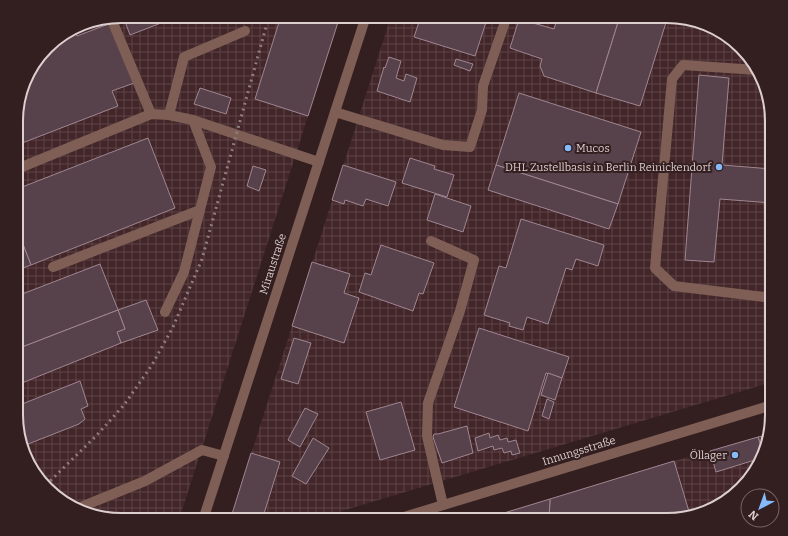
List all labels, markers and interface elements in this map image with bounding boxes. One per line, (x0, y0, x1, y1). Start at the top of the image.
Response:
place label: Mucos (576, 142, 610, 155)
marker: Mucos (563, 143, 573, 153)
place label: DHL Zustellbasis in Berlin Reinickendorf (505, 161, 712, 174)
marker: DHL Zustellbasis in Berlin Reinickendorf (714, 162, 724, 172)
street label: Miraustraße (257, 232, 289, 296)
street label: Innungsstraße (541, 434, 617, 468)
place label: Öllager (690, 449, 727, 462)
marker: Öllager (730, 450, 740, 460)
north arrow (740, 488, 780, 528)
text: N (746, 507, 761, 523)

